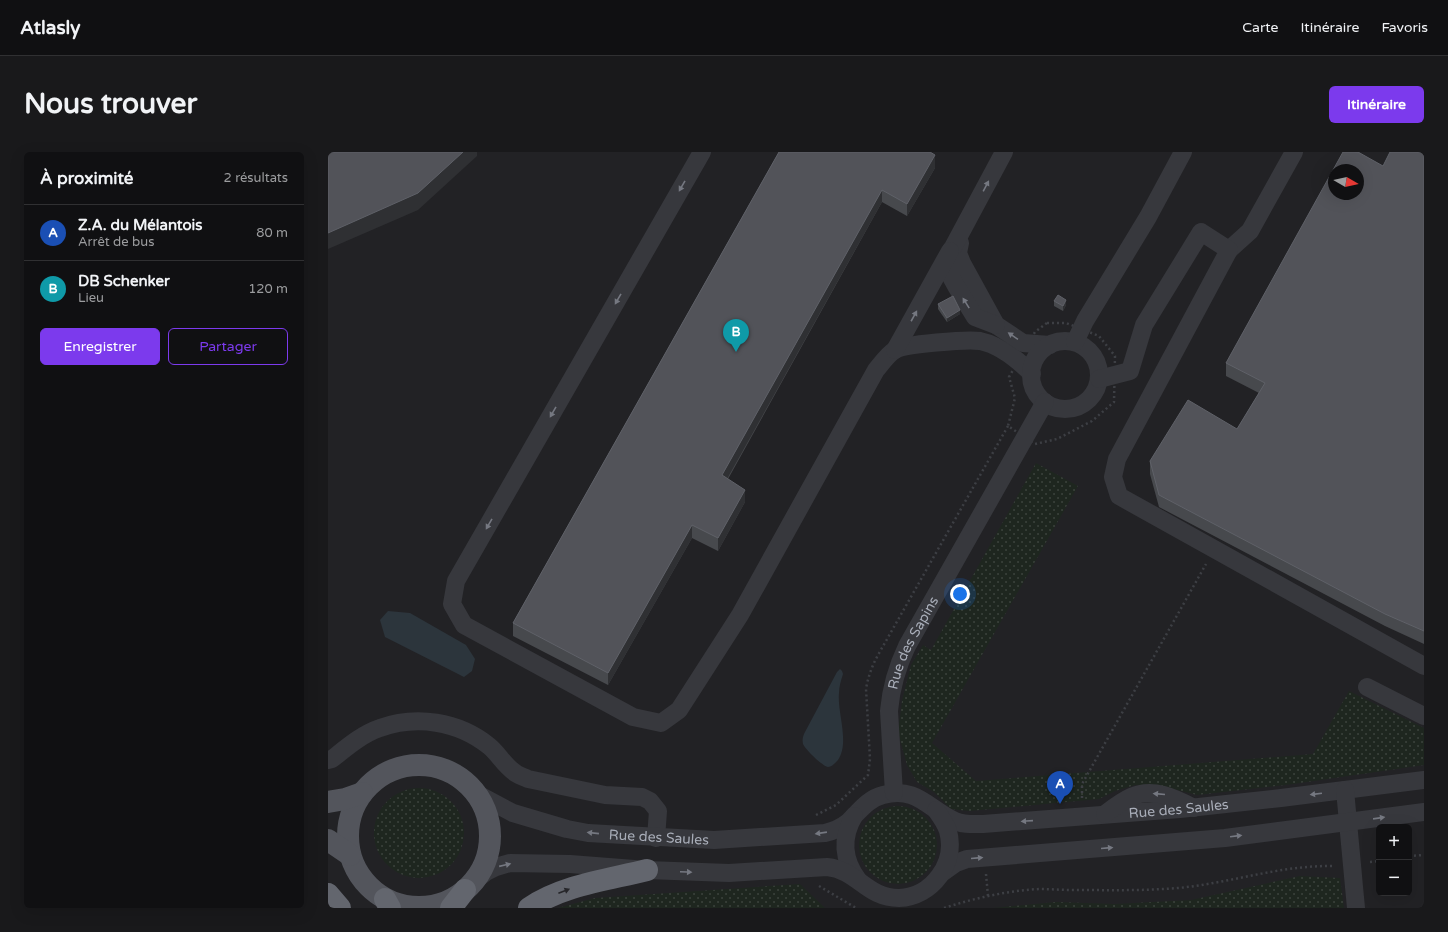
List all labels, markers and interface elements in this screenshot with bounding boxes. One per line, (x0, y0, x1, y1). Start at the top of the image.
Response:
text: Atlasly (20, 17, 80, 39)
text: Carte (1242, 19, 1278, 36)
text: Itinéraire (1300, 19, 1359, 36)
text: Favoris (1381, 19, 1428, 36)
button: Itinéraire (1329, 86, 1424, 123)
text: Nous trouver (24, 87, 197, 121)
north arrow (1328, 164, 1364, 200)
text: À proximité (40, 168, 133, 189)
text: 2 résultats (224, 170, 288, 186)
one-way arrow (679, 180, 686, 192)
one-way arrow (982, 180, 989, 191)
text: Z.A. du Mélantois (78, 216, 203, 234)
text: A (48, 225, 58, 241)
text: 80 m (256, 225, 288, 241)
text: Arrêt de bus (78, 234, 154, 250)
text: DB Schenker (78, 272, 170, 290)
text: B (48, 281, 58, 297)
text: 120 m (248, 281, 288, 297)
text: Lieu (78, 290, 104, 306)
one-way arrow (614, 293, 621, 305)
one-way arrow (963, 297, 970, 309)
one-way arrow (911, 310, 918, 322)
pin: B (723, 319, 749, 352)
button: Enregistrer (40, 328, 160, 365)
button: Partager (168, 328, 288, 365)
one-way arrow (1007, 332, 1018, 340)
one-way arrow (550, 406, 557, 417)
one-way arrow (485, 518, 492, 530)
your location (950, 584, 970, 604)
street label: Rue des Sapins (884, 593, 942, 691)
pin: A (1047, 771, 1073, 804)
one-way arrow (1153, 791, 1165, 798)
one-way arrow (1310, 791, 1322, 797)
street label: Rue des Saules (1128, 795, 1230, 821)
one-way arrow (1373, 815, 1385, 821)
one-way arrow (1021, 818, 1033, 825)
map controls (1376, 824, 1412, 896)
button: + (1376, 824, 1412, 860)
street label: Rue des Saules (608, 826, 710, 848)
one-way arrow (587, 830, 600, 836)
one-way arrow (815, 830, 827, 836)
one-way arrow (1230, 833, 1242, 839)
one-way arrow (1101, 844, 1113, 851)
one-way arrow (971, 855, 983, 862)
button: − (1376, 860, 1412, 896)
one-way arrow (499, 862, 511, 868)
one-way arrow (680, 868, 692, 875)
one-way arrow (559, 888, 571, 894)

